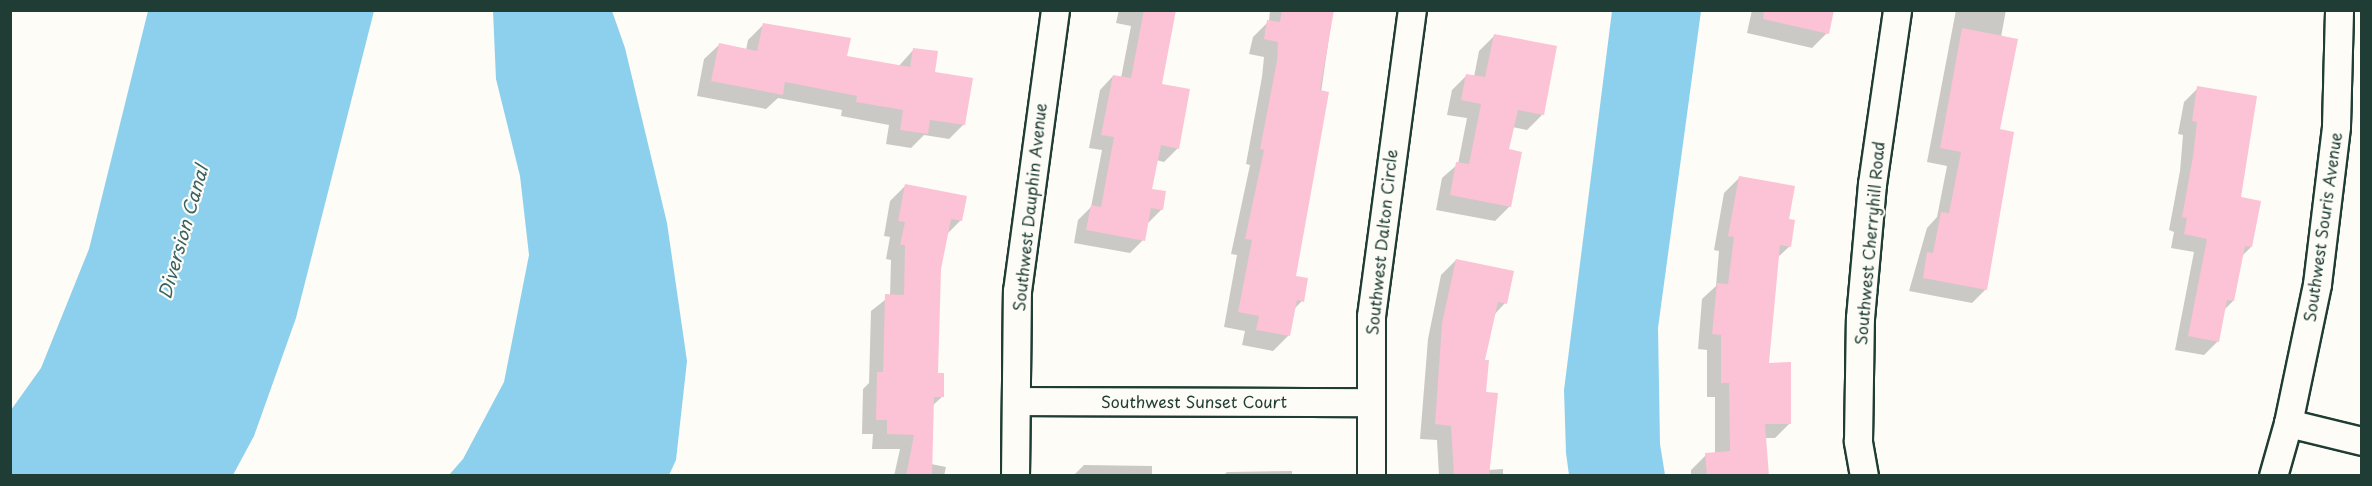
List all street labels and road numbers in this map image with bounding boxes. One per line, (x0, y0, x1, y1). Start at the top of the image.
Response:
street label: Southwest Dauphin Avenue (1009, 102, 1049, 312)
street label: Southwest Souris Avenue (2299, 131, 2345, 323)
street label: Southwest Cherryhill Road (1851, 140, 1887, 346)
street label: Southwest Dalton Circle (1362, 148, 1400, 336)
street label: Southwest Sunset Court (1101, 391, 1287, 411)

